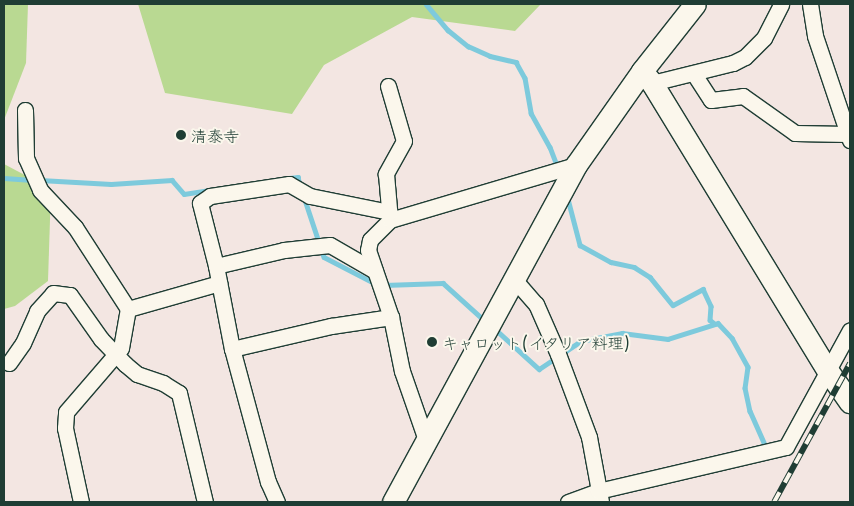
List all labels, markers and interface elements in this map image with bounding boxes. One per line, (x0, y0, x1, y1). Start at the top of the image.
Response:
place label: 清泰寺 (191, 125, 239, 145)
marker: 清泰寺 (175, 129, 187, 141)
place label: キャロット(イタリア料理) (442, 332, 631, 352)
marker: キャロット(イタリア料理) (426, 336, 438, 348)

